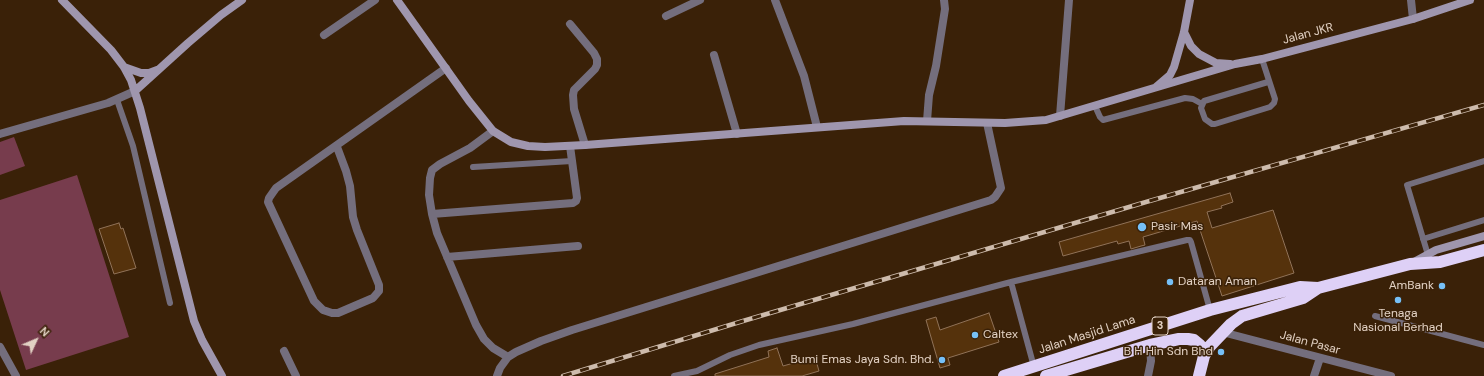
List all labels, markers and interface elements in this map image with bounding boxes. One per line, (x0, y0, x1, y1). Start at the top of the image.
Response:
street label: Jalan JKR (1281, 20, 1335, 48)
place label: Pasir Mas (1151, 220, 1203, 234)
marker: Pasir Mas (1136, 221, 1148, 233)
place label: Dataran Aman (1178, 275, 1257, 289)
marker: Dataran Aman (1165, 277, 1175, 287)
place label: AmBank (1389, 279, 1434, 293)
marker: AmBank (1437, 281, 1447, 291)
marker: Tenaga Nasional Berhad (1393, 295, 1403, 305)
place label: Tenaga Nasional Berhad (1353, 307, 1443, 335)
street label: Jalan Masjid Lama (1037, 313, 1137, 357)
road number: 3 (1152, 317, 1168, 335)
north arrow (16, 320, 56, 360)
text: N (37, 324, 52, 339)
place label: Caltex (983, 328, 1018, 342)
street label: Jalan Pasar (1278, 328, 1342, 358)
marker: Caltex (970, 330, 980, 340)
place label: B H Hin Sdn Bhd (1124, 345, 1213, 359)
marker: B H Hin Sdn Bhd (1216, 347, 1226, 357)
place label: Bumi Emas Jaya Sdn. Bhd. (791, 353, 934, 367)
marker: Bumi Emas Jaya Sdn. Bhd. (937, 355, 947, 365)

